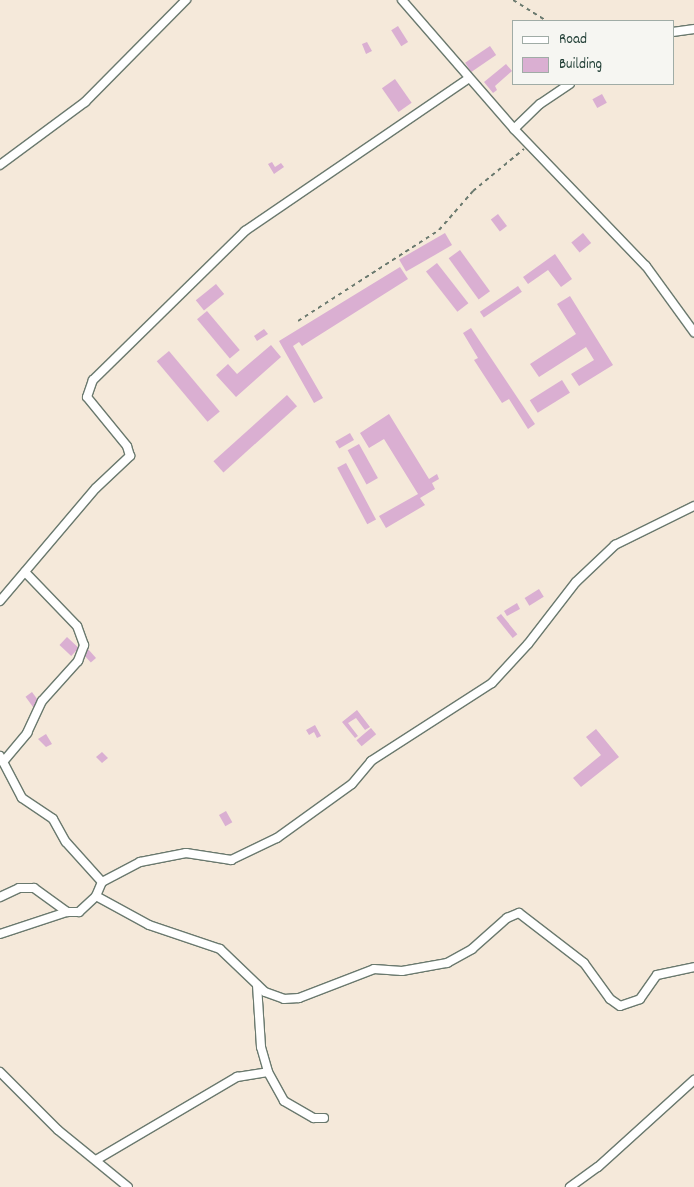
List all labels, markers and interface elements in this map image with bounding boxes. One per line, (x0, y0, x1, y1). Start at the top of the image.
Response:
legend (512, 20, 674, 85)
text: Road (559, 29, 587, 51)
text: Building (559, 54, 602, 76)

